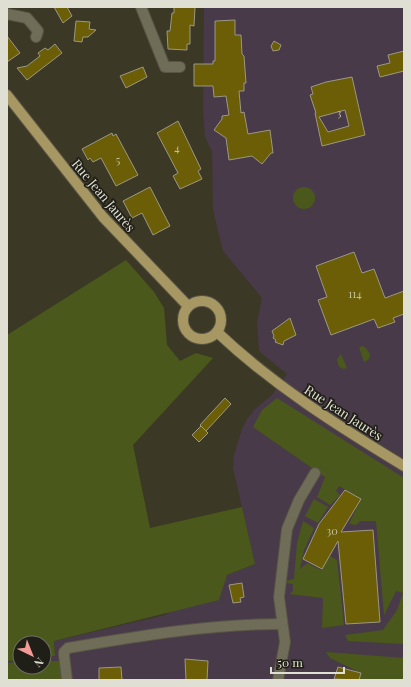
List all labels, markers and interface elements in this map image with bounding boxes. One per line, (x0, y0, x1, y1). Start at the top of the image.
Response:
house number: 3 (337, 105, 342, 120)
house number: 4 (174, 140, 180, 155)
house number: 5 (116, 152, 121, 167)
street label: Rue Jean Jaurès (69, 155, 139, 235)
house number: 114 (348, 286, 362, 301)
street label: Rue Jean Jaurès (302, 380, 386, 444)
house number: 30 (326, 523, 338, 538)
north arrow (12, 635, 52, 675)
scale bar (271, 649, 344, 675)
text: N (31, 654, 47, 671)
text: 50 m (277, 654, 303, 670)

